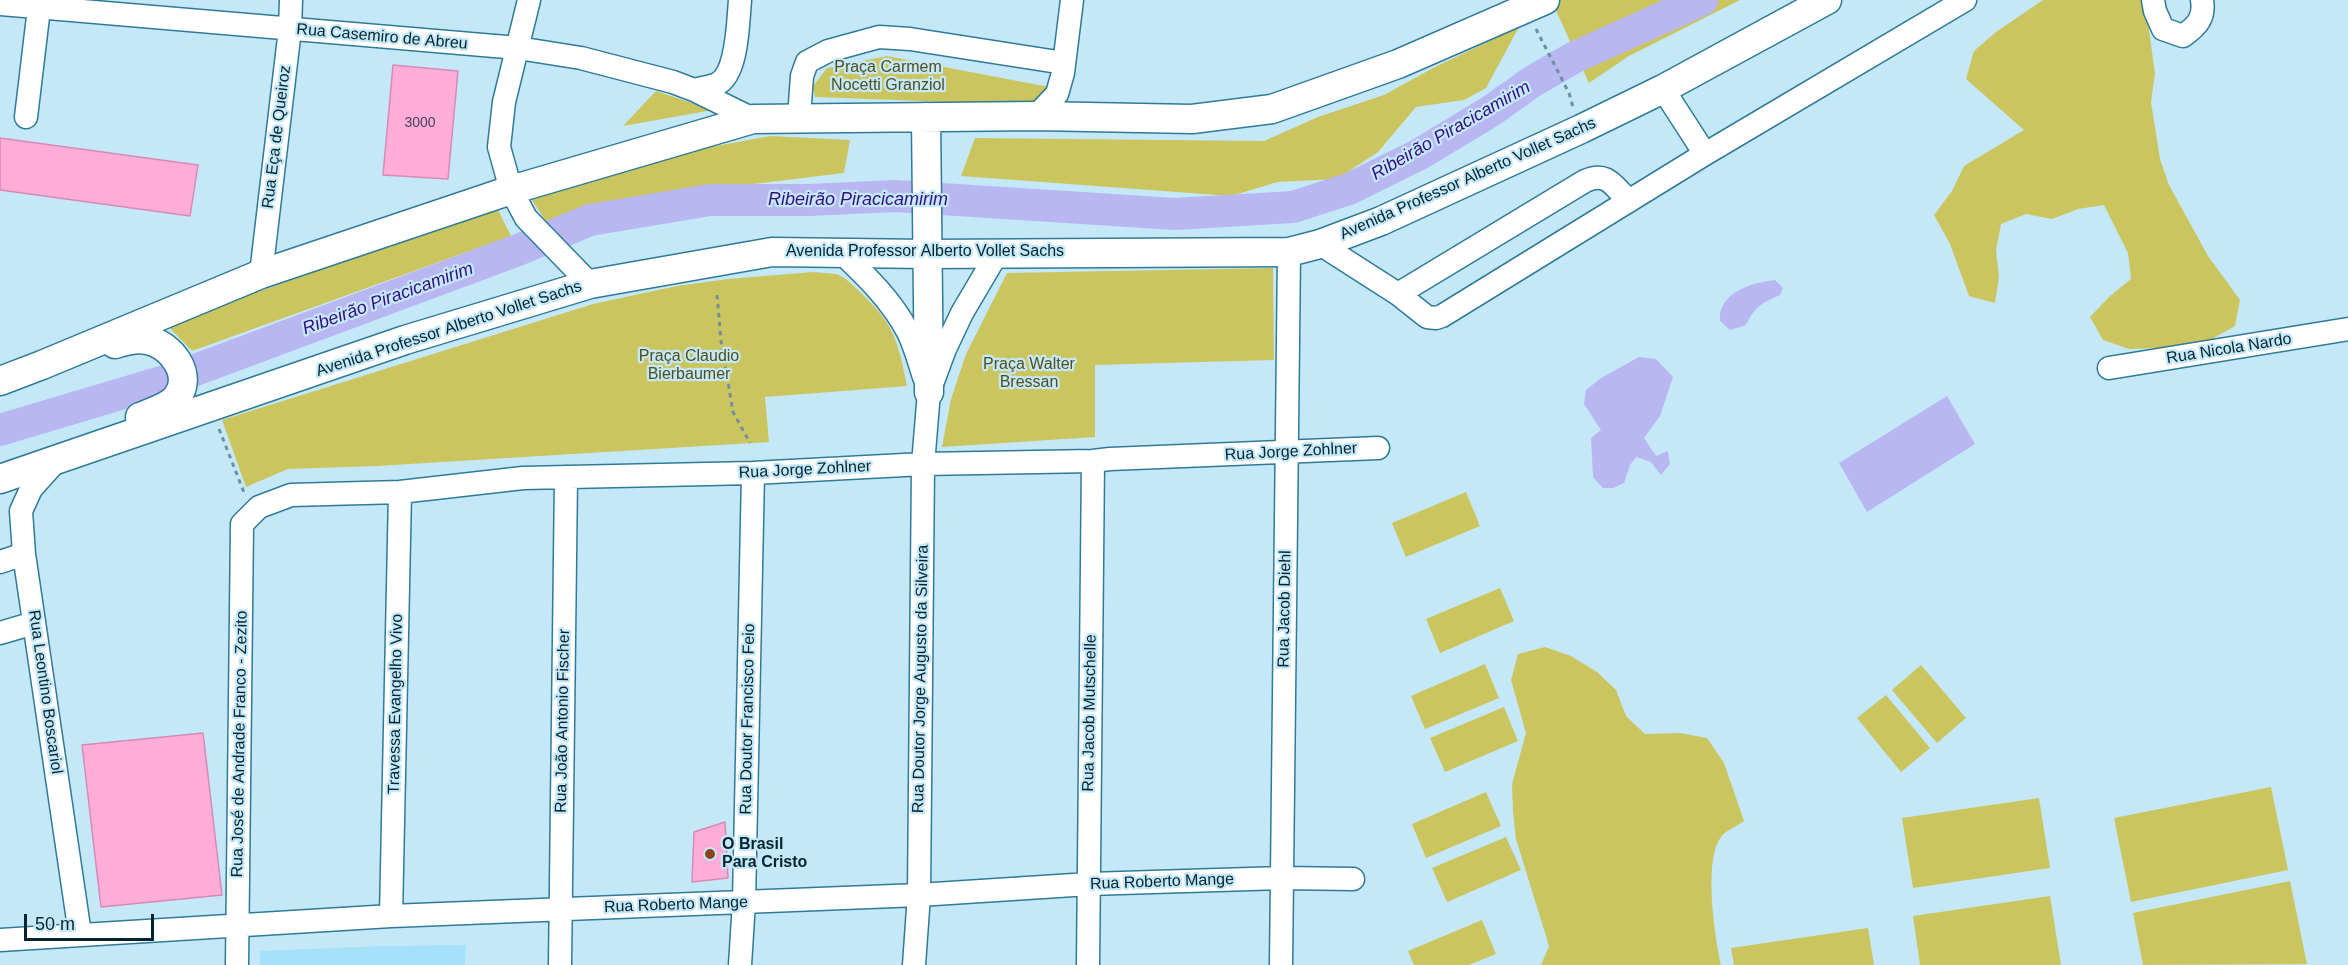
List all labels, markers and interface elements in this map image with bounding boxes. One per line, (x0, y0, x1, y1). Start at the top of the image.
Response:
street label: Rua Casemiro de Abreu (296, 20, 468, 54)
park label: Praça Carmem Nocetti Granziol (831, 58, 945, 96)
street label: Rua Eça de Queiroz (259, 64, 295, 210)
water label: Ribeirão Piracicamirim (1368, 77, 1534, 185)
street label: Avenida Professor Alberto Vollet Sachs (1337, 114, 1599, 244)
house number: 3000 (404, 115, 436, 131)
water label: Ribeirão Piracicamirim (768, 189, 948, 211)
street label: Avenida Professor Alberto Vollet Sachs (786, 242, 1064, 262)
water label: Ribeirão Piracicamirim (300, 258, 476, 340)
street label: Avenida Professor Alberto Vollet Sachs (314, 277, 584, 381)
street label: Rua Nicola Nardo (2165, 330, 2293, 368)
park label: Praça Claudio Bierbaumer (639, 347, 739, 385)
park label: Praça Walter Bressan (983, 355, 1075, 393)
street label: Rua Jorge Zohlner (1224, 439, 1358, 465)
street label: Rua Jorge Zohlner (738, 457, 872, 483)
street label: Rua Doutor Jorge Augusto da Silveira (909, 545, 933, 813)
street label: Rua Jacob Diehl (1274, 550, 1296, 668)
street label: Rua Leontino Boscariol (24, 609, 66, 775)
street label: Rua José de Andrade Franco - Zezito (228, 610, 252, 878)
street label: Travessa Evangelho Vivo (385, 614, 407, 794)
street label: Rua Doutor Francisco Feio (737, 623, 759, 815)
street label: Rua João Antonio Fischer (552, 629, 574, 813)
street label: Rua Jacob Mutschelle (1079, 634, 1101, 792)
place label: O Brasil Para Cristo (722, 835, 807, 873)
marker: O Brasil Para Cristo (703, 847, 717, 861)
street label: Rua Roberto Mange (1090, 870, 1234, 894)
street label: Rua Roberto Mange (604, 893, 748, 917)
scale bar (27, 902, 158, 940)
text: 50 m (35, 914, 75, 934)

